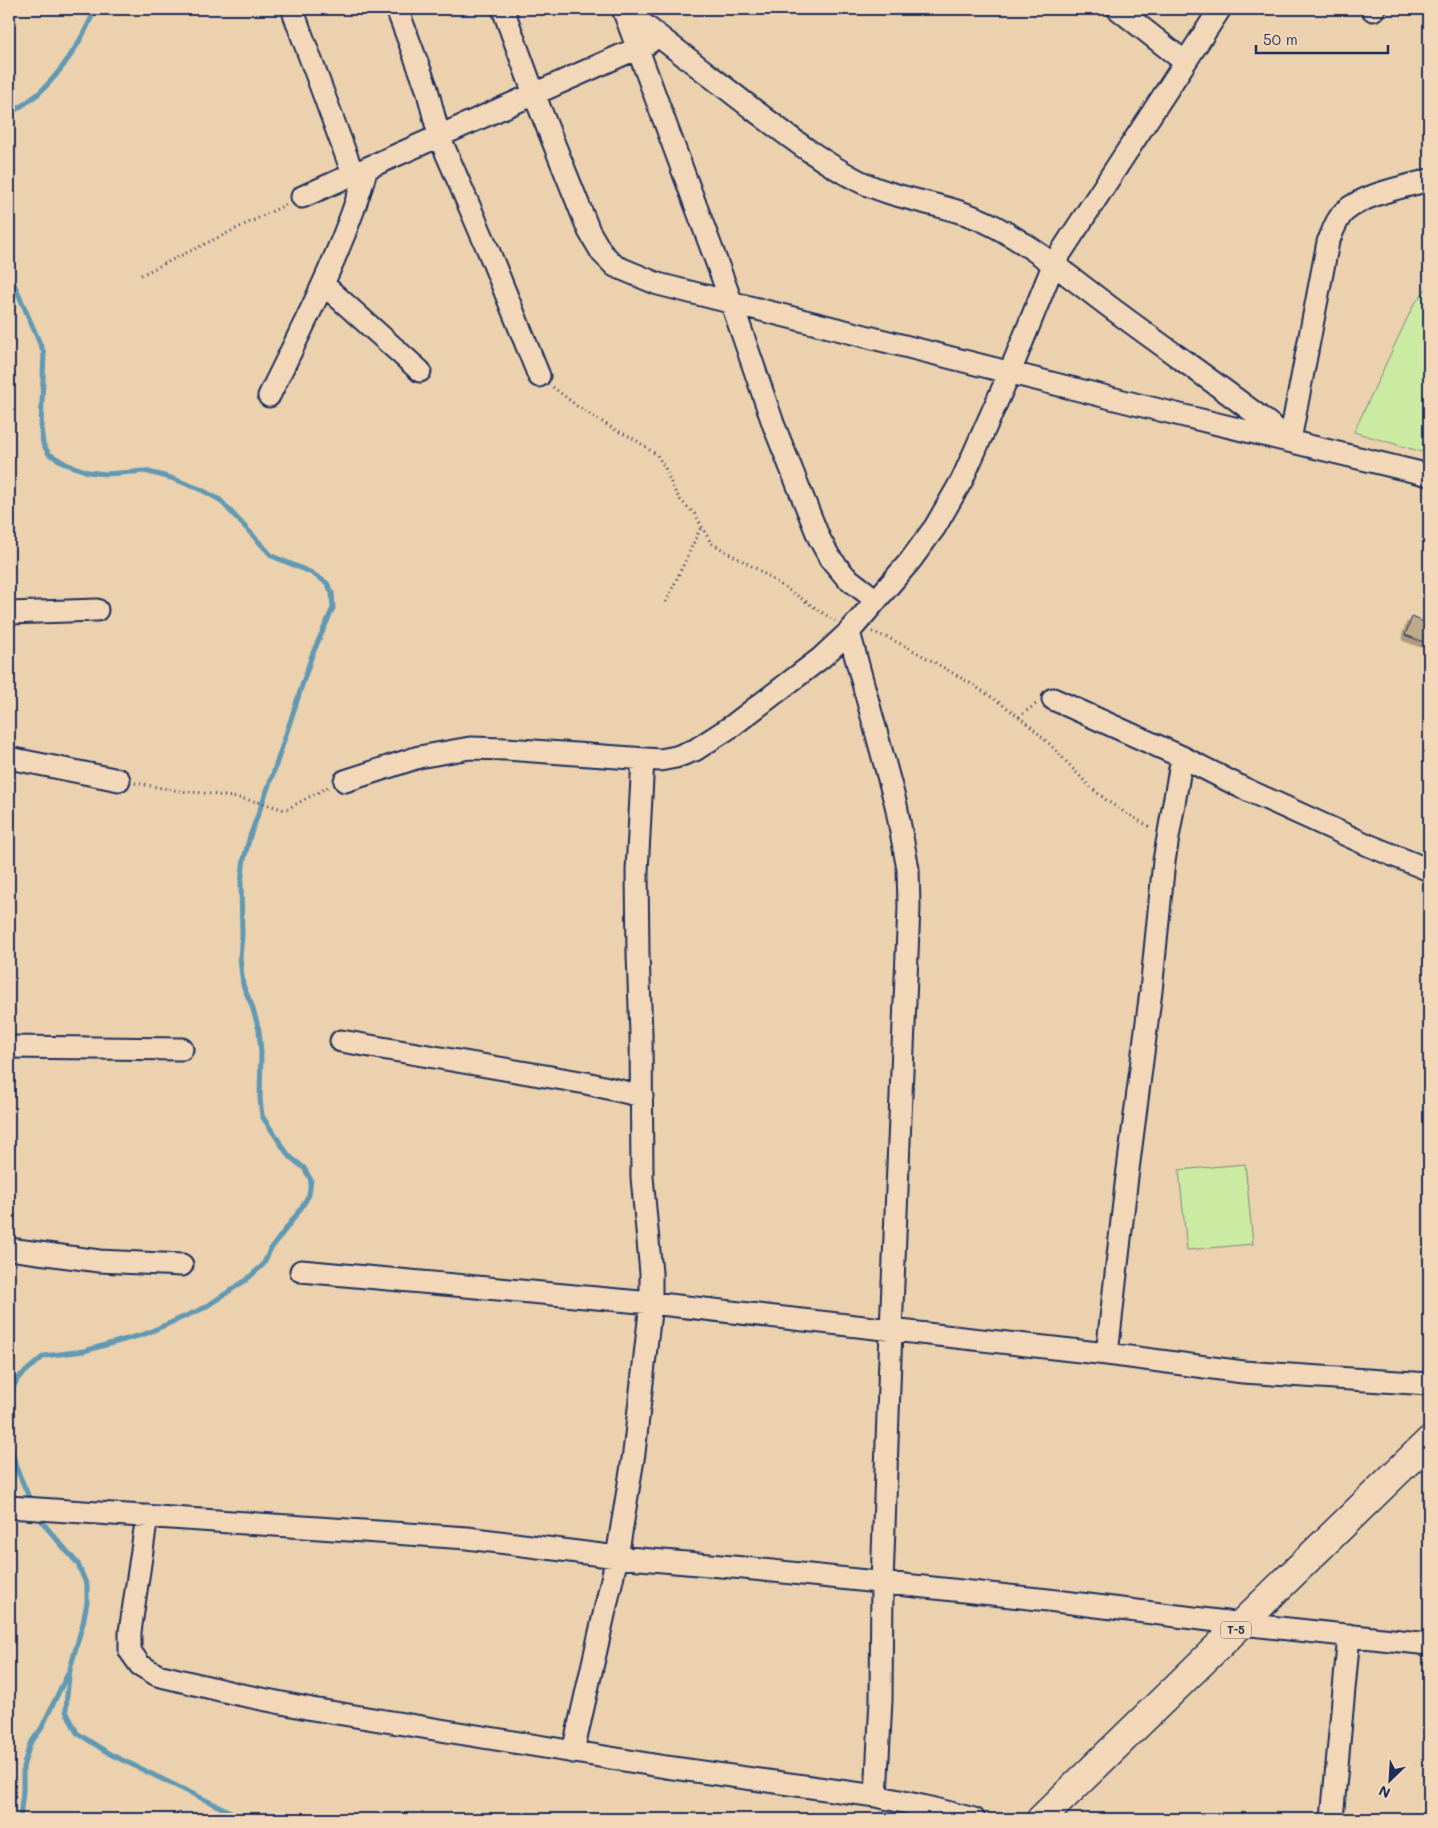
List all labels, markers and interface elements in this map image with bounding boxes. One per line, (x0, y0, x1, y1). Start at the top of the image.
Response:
scale bar (1256, 22, 1388, 54)
text: 50 m (1263, 29, 1298, 49)
road number: T-5 (1221, 1622, 1251, 1638)
north arrow (1366, 1756, 1416, 1806)
text: N (1375, 1781, 1393, 1803)

